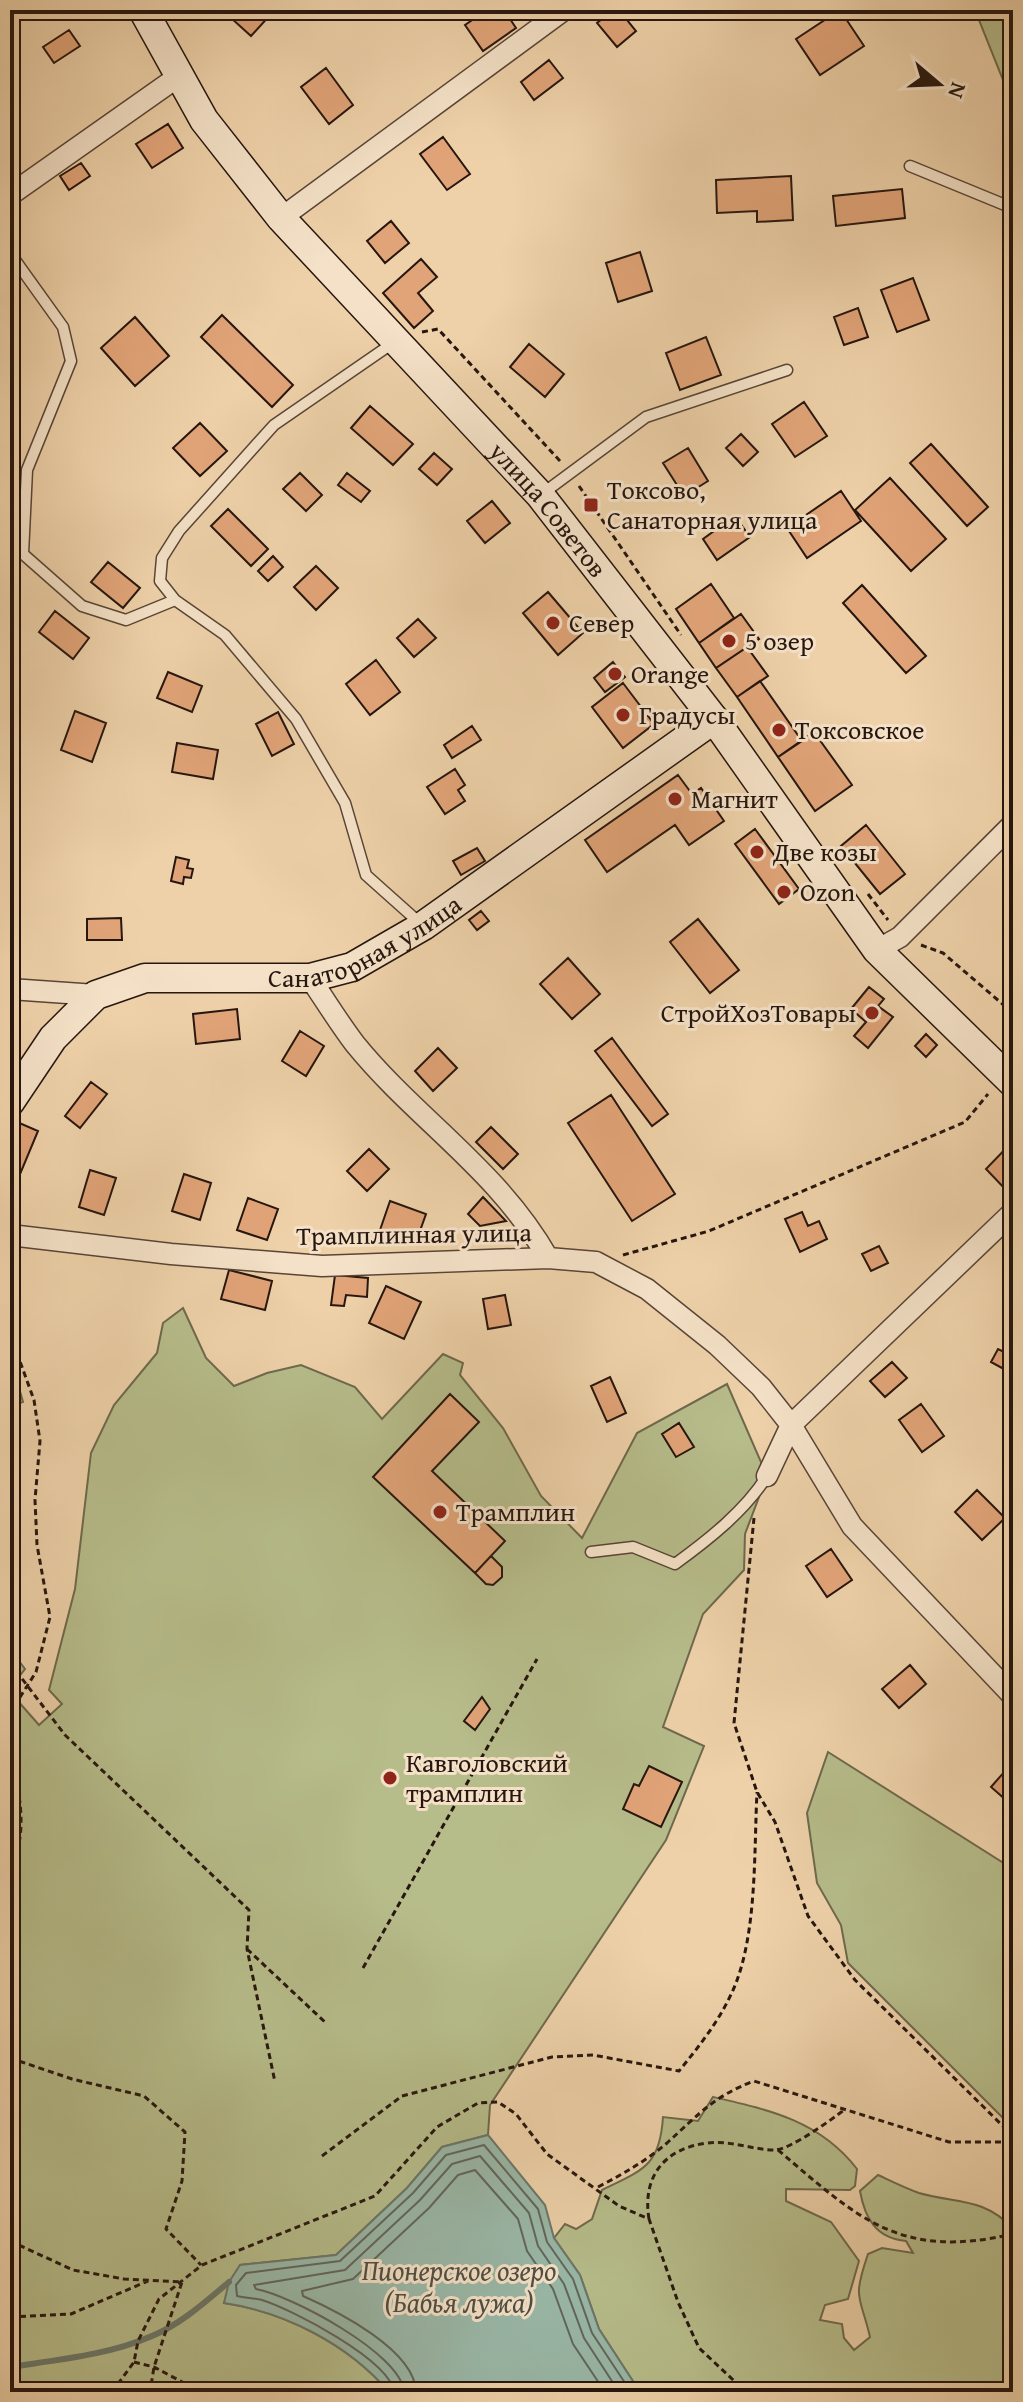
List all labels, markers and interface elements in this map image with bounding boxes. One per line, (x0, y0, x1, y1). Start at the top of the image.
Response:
north arrow (899, 44, 979, 124)
text: N (940, 78, 975, 103)
street label: улица Советов (480, 432, 617, 585)
place label: Токсово, Санаторная улица (607, 470, 818, 539)
marker: Токсово, Санаторная улица (582, 496, 600, 514)
place label: Север (569, 603, 634, 642)
marker: Север (544, 614, 562, 632)
place label: 5 озер (745, 621, 814, 660)
marker: 5 озер (720, 632, 738, 650)
place label: Orange (631, 654, 709, 693)
marker: Orange (606, 665, 624, 683)
place label: Градусы (639, 695, 735, 734)
marker: Градусы (614, 706, 632, 724)
place label: Токсовское (795, 710, 925, 749)
marker: Токсовское (770, 721, 788, 739)
place label: Магнит (691, 779, 778, 818)
marker: Магнит (666, 790, 684, 808)
place label: Две козы (772, 832, 877, 871)
marker: Две козы (748, 843, 766, 861)
place label: Ozon (800, 872, 855, 911)
marker: Ozon (775, 883, 793, 901)
street label: Санаторная улица (268, 884, 470, 997)
place label: СтройХозТовары (661, 993, 856, 1032)
marker: СтройХозТовары (863, 1004, 881, 1022)
street label: Трамплинная улица (296, 1212, 533, 1255)
place label: Трамплин (456, 1492, 575, 1531)
marker: Трамплин (431, 1503, 449, 1521)
place label: Кавголовский трамплин (406, 1743, 568, 1812)
marker: Кавголовский трамплин (381, 1769, 399, 1787)
water label: Пионерское озеро (Бабья лужа) (362, 2249, 556, 2322)

